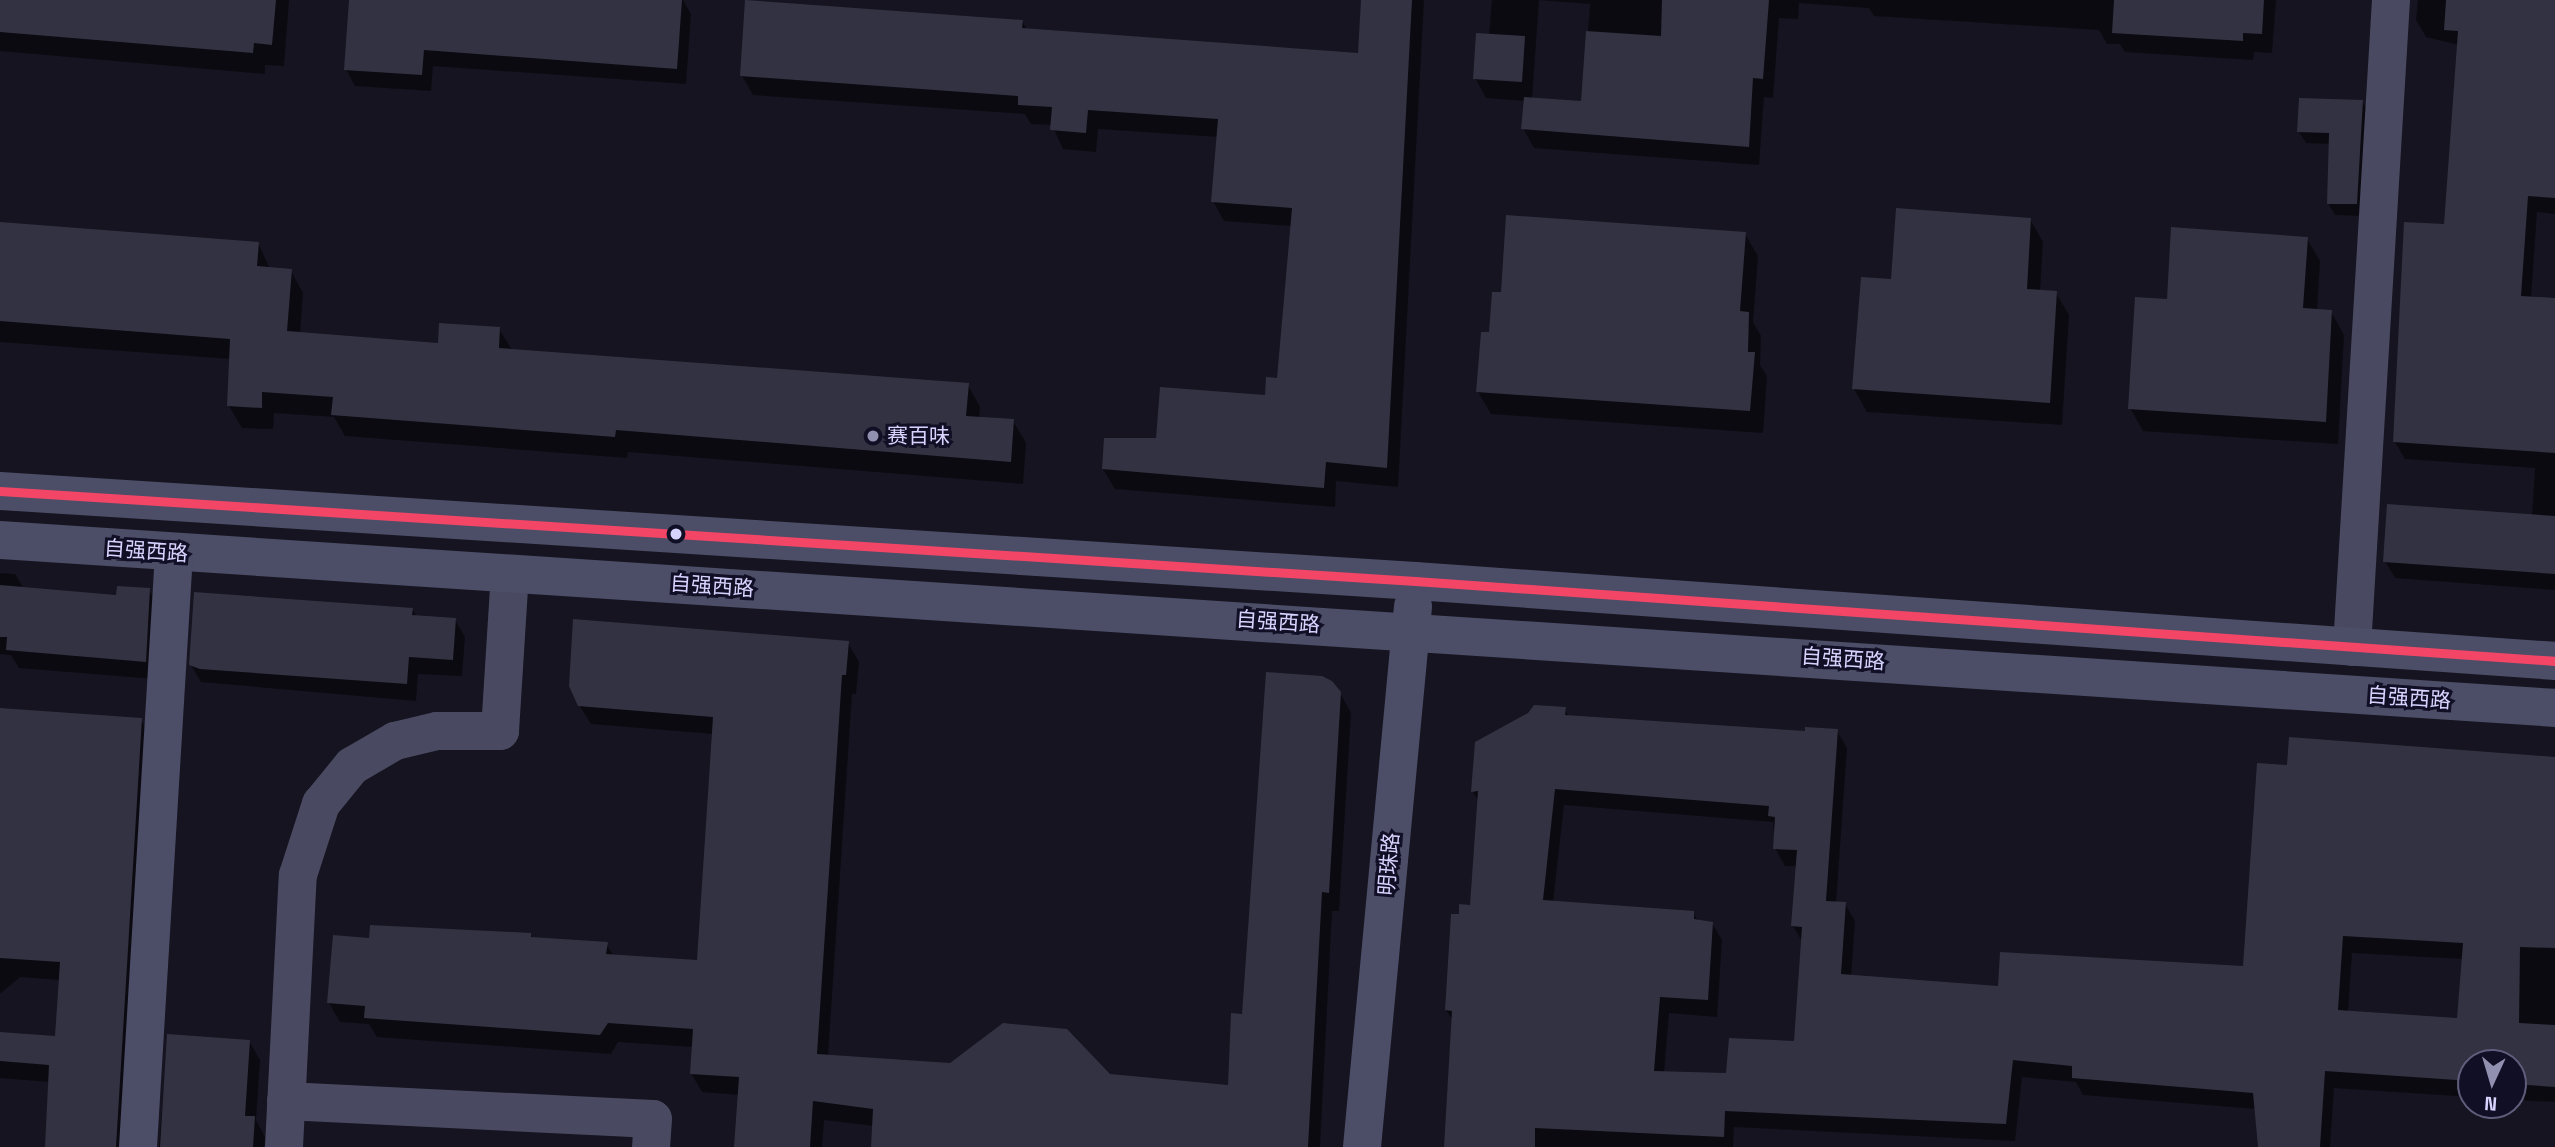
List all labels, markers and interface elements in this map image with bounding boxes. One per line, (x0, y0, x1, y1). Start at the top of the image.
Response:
place label: 赛百味 (887, 423, 950, 449)
marker: 赛百味 (865, 428, 881, 444)
unlabelled marker (669, 527, 683, 541)
street label: 自强西路 (103, 536, 189, 566)
street label: 自强西路 (669, 571, 755, 601)
street label: 自强西路 (1235, 607, 1321, 637)
street label: 自强西路 (1800, 644, 1886, 674)
street label: 自强西路 (2366, 683, 2452, 713)
street label: 明珠路 (1374, 832, 1404, 896)
north arrow (2457, 1049, 2527, 1119)
text: N (2483, 1091, 2498, 1116)

